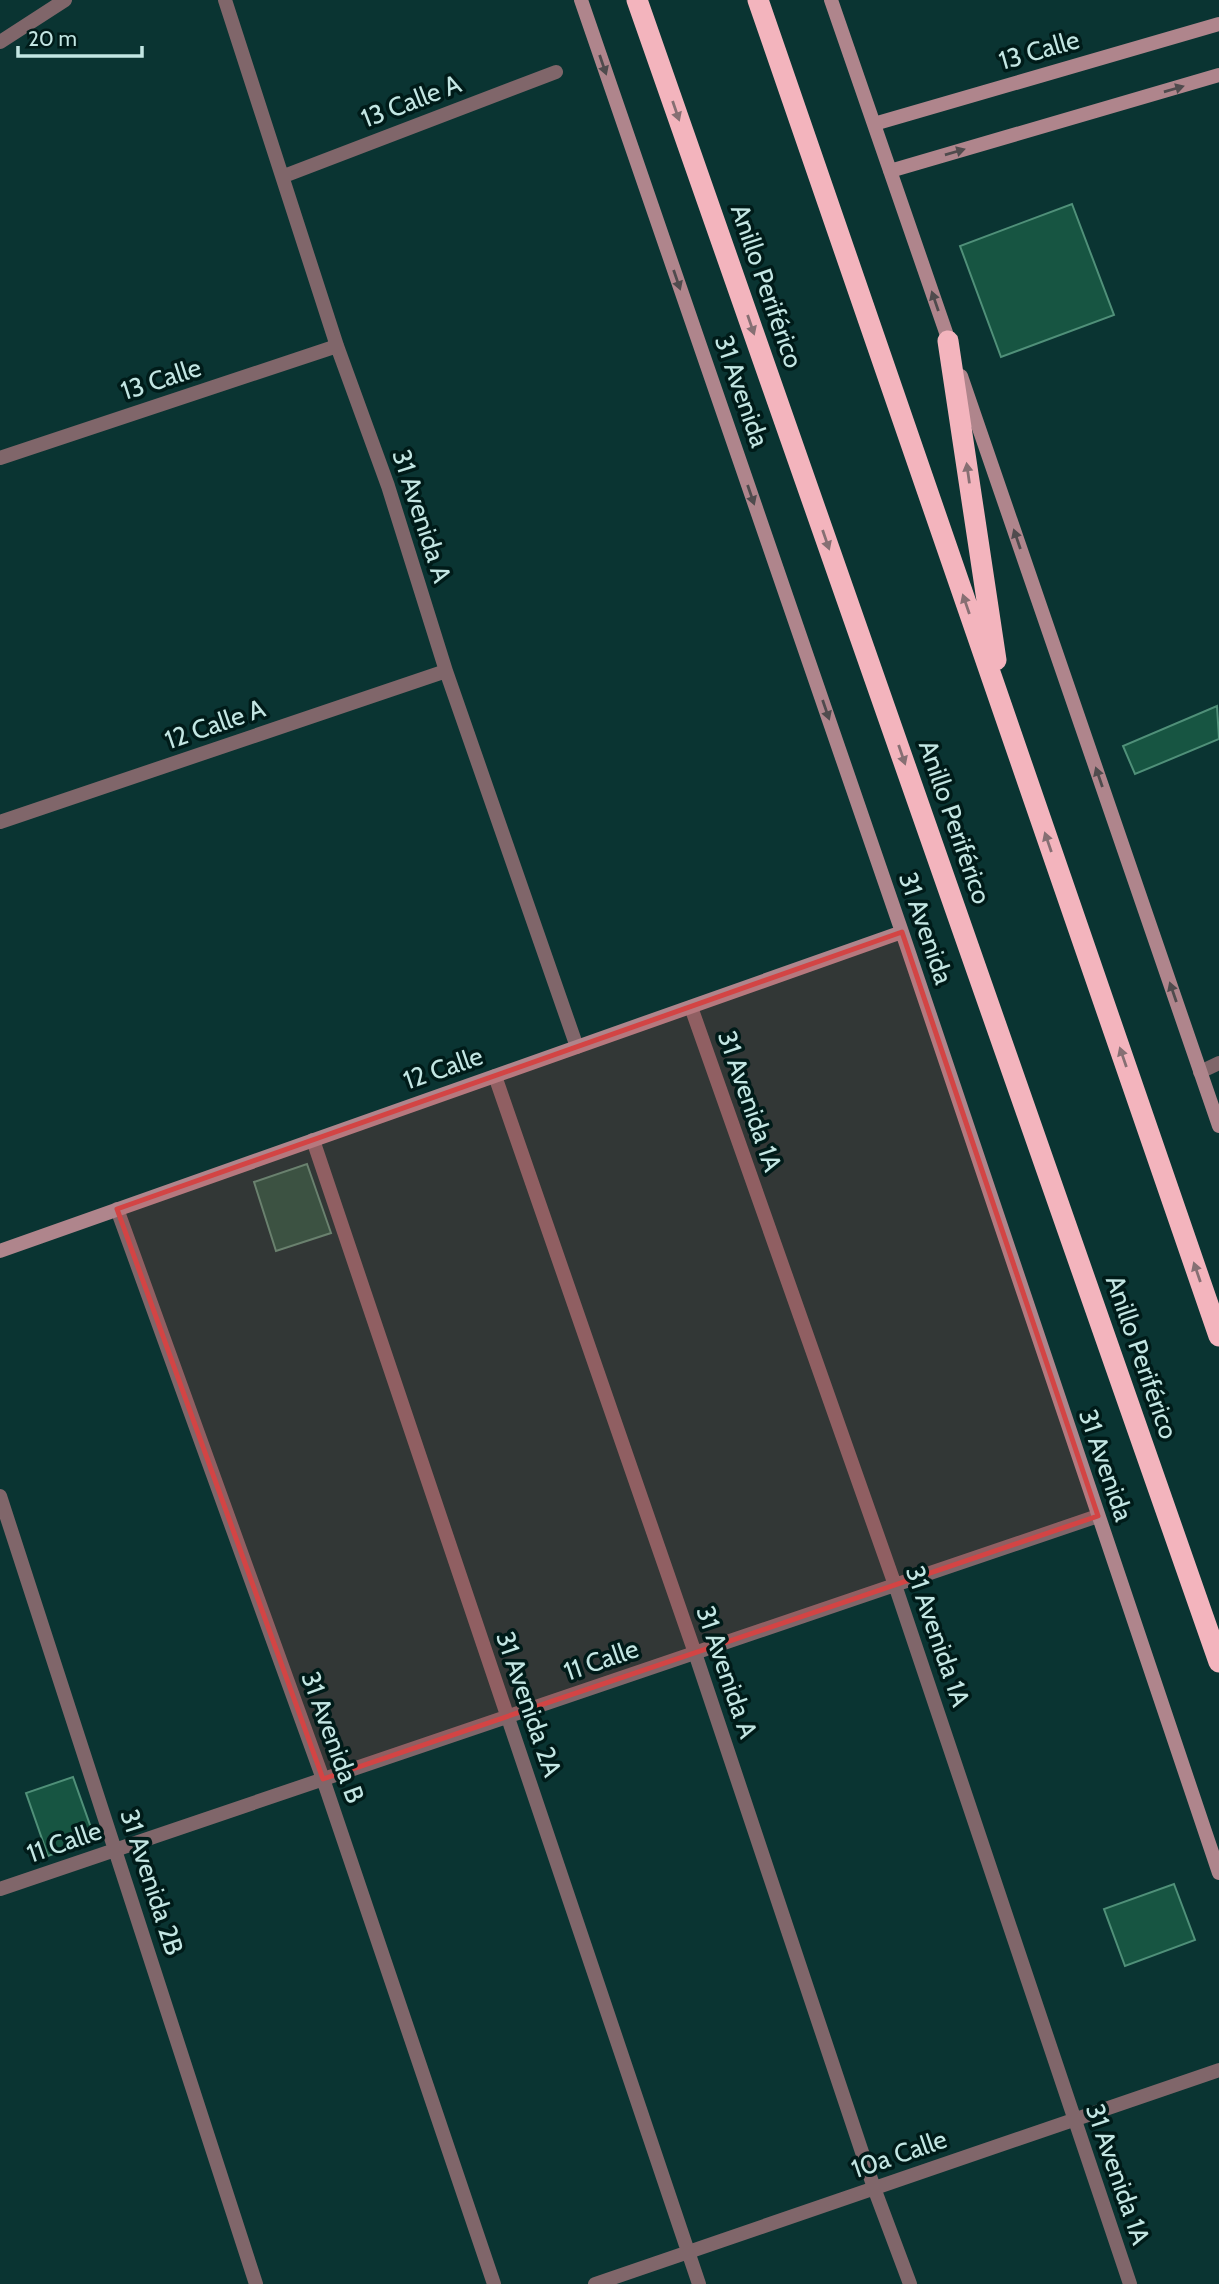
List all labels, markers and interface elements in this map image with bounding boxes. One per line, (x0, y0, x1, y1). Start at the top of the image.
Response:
scale bar (18, 14, 142, 58)
street label: 13 Calle (995, 23, 1083, 77)
text: 20 m (28, 26, 77, 51)
one-way arrow (598, 54, 609, 75)
street label: 13 Calle A (357, 67, 465, 135)
one-way arrow (1164, 83, 1185, 93)
one-way arrow (671, 100, 682, 121)
one-way arrow (945, 147, 966, 157)
street label: Anillo Periférico (724, 200, 810, 372)
one-way arrow (672, 269, 683, 290)
one-way arrow (929, 290, 940, 311)
one-way arrow (746, 315, 757, 336)
street label: 31 Avenida (708, 331, 776, 452)
street label: 13 Calle (117, 351, 205, 407)
street label: 31 Avenida A (385, 445, 459, 587)
one-way arrow (962, 462, 973, 484)
one-way arrow (746, 484, 757, 505)
one-way arrow (1011, 528, 1022, 549)
one-way arrow (821, 530, 832, 551)
one-way arrow (960, 593, 971, 614)
street label: 12 Calle A (161, 692, 269, 756)
one-way arrow (821, 699, 832, 720)
street label: Anillo Periférico (912, 736, 998, 908)
one-way arrow (896, 744, 907, 765)
one-way arrow (1093, 767, 1104, 788)
one-way arrow (1042, 831, 1053, 852)
street label: 31 Avenida (892, 868, 960, 989)
one-way arrow (1167, 982, 1178, 1003)
street label: 31 Avenida 1A (711, 1026, 789, 1176)
street label: 12 Calle (399, 1040, 487, 1096)
one-way arrow (1117, 1046, 1128, 1067)
one-way arrow (1191, 1261, 1202, 1282)
street label: Anillo Periférico (1099, 1271, 1185, 1443)
street label: 31 Avenida (1072, 1405, 1140, 1526)
street label: 31 Avenida 1A (899, 1561, 977, 1711)
street label: 31 Avenida A (689, 1601, 765, 1743)
street label: 31 Avenida 2A (489, 1627, 569, 1781)
street label: 11 Calle (559, 1632, 643, 1688)
street label: 31 Avenida B (294, 1667, 372, 1807)
street label: 31 Avenida 2B (113, 1805, 191, 1959)
street label: 11 Calle (22, 1814, 106, 1870)
street label: 31 Avenida 1A (1079, 2099, 1157, 2249)
street label: 10a Calle (847, 2123, 951, 2185)

